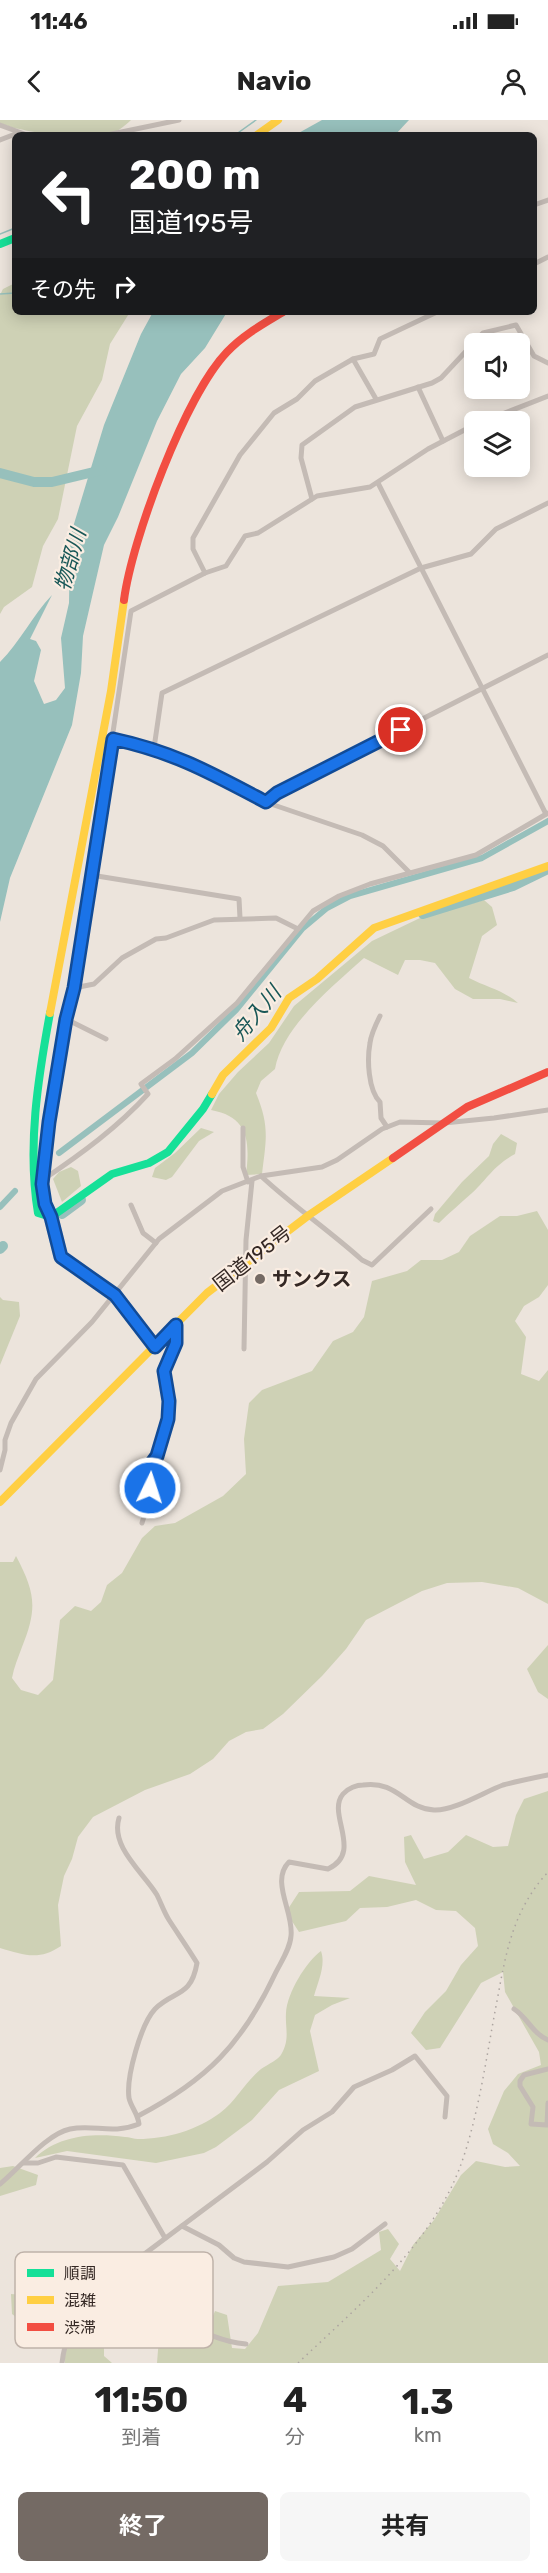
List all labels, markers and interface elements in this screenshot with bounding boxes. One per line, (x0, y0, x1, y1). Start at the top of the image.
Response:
text: 11:46 (30, 8, 88, 35)
icon: back (18, 65, 51, 98)
text: Navio (236, 65, 312, 97)
icon: person (497, 65, 530, 98)
text: 200 m (129, 150, 261, 200)
icon: left (30, 156, 108, 234)
text: 国道195号 (129, 207, 254, 239)
icon: right (108, 270, 141, 303)
text: その先 (30, 276, 96, 303)
map controls (464, 333, 530, 477)
button: sound (464, 333, 530, 399)
button: layers (464, 411, 530, 477)
water label: 物部川 (49, 524, 91, 594)
pin (375, 704, 426, 755)
icon: arrive (384, 713, 417, 746)
water label: 舟入川 (226, 979, 287, 1045)
street label: 国道195号 (208, 1220, 296, 1296)
place label: サンクス (272, 1267, 351, 1291)
marker: サンクス (253, 1272, 267, 1286)
position arrow (118, 1456, 182, 1520)
legend (15, 2252, 213, 2348)
text: 順調 (64, 2264, 96, 2283)
text: 混雑 (64, 2291, 96, 2310)
text: 渋滞 (64, 2318, 96, 2337)
text: 11:50 (94, 2378, 188, 2421)
text: 4 (283, 2378, 307, 2421)
text: 1.3 (402, 2380, 454, 2423)
text: km (414, 2423, 442, 2447)
text: 到着 (121, 2425, 161, 2449)
text: 分 (285, 2425, 305, 2449)
button: 終了 (18, 2492, 268, 2561)
button: 共有 (280, 2492, 530, 2561)

